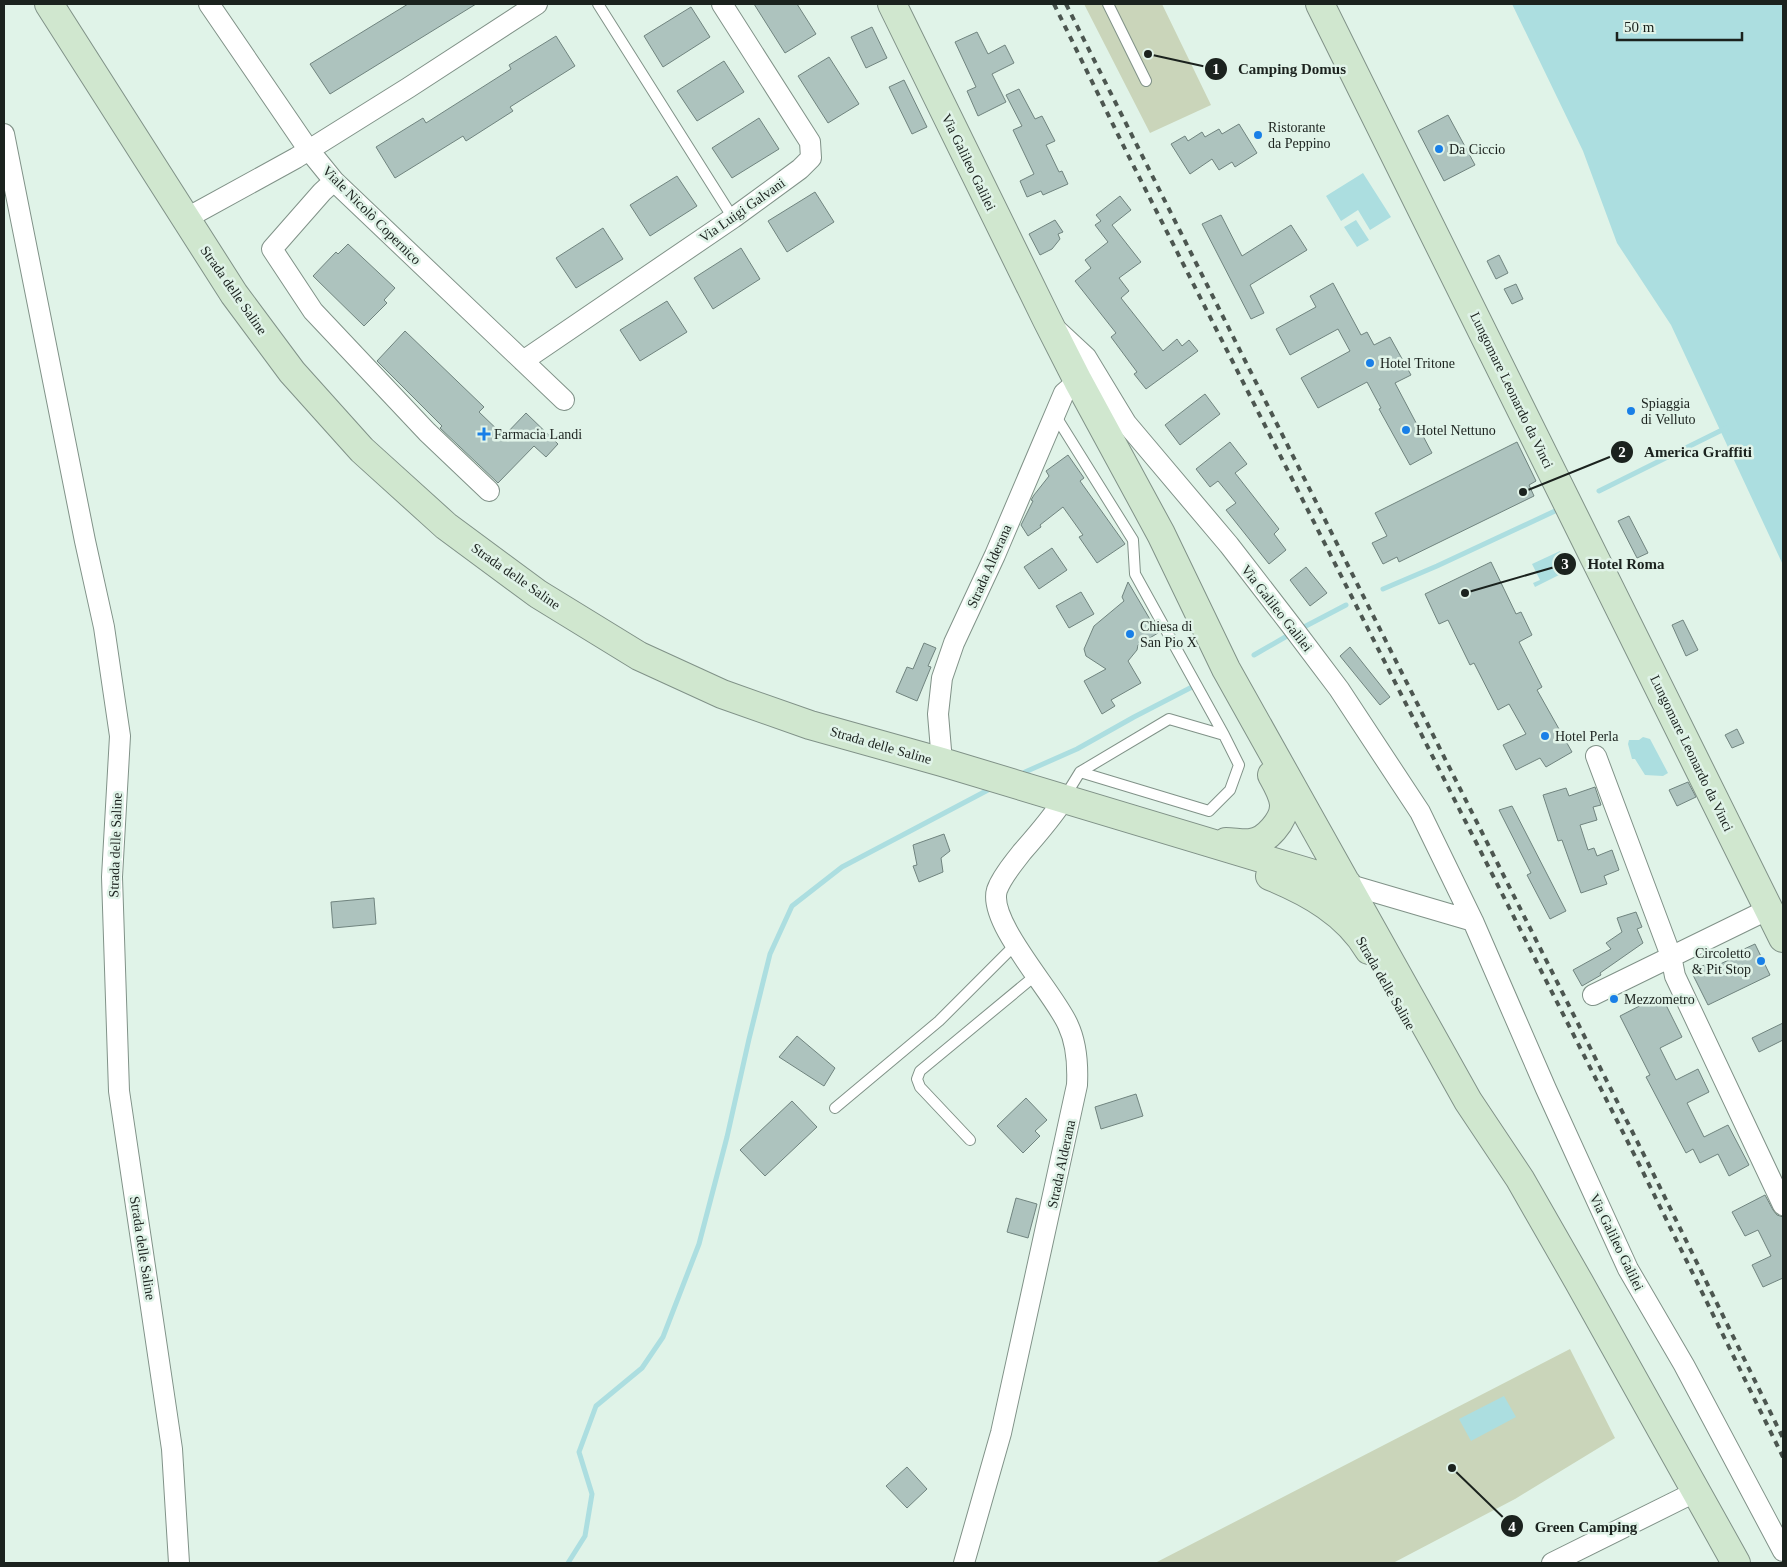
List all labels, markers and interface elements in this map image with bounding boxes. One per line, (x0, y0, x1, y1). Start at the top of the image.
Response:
scale bar (1617, 10, 1742, 42)
text: 50 m (1624, 19, 1655, 35)
callout: Camping Domus (1203, 54, 1356, 84)
text: 1 (1212, 61, 1220, 77)
text: Camping Domus (1238, 61, 1346, 77)
street label: Via Galileo Galilei (939, 111, 999, 213)
place label: Ristorante da Peppino (1268, 120, 1331, 151)
marker: Ristorante da Peppino (1252, 129, 1264, 141)
place label: Da Ciccio (1449, 142, 1505, 157)
marker: Da Ciccio (1433, 143, 1445, 155)
street label: Viale Nicolò Copernico (319, 163, 424, 268)
street label: Via Luigi Galvani (697, 175, 788, 246)
street label: Strada delle Saline (197, 243, 270, 338)
street label: Lungomare Leonardo da Vinci (1467, 310, 1556, 471)
place label: Hotel Tritone (1380, 356, 1455, 371)
marker: Hotel Tritone (1364, 357, 1376, 369)
place label: Spiaggia di Velluto (1641, 396, 1696, 427)
marker: Spiaggia di Velluto (1625, 405, 1637, 417)
place label: Hotel Nettuno (1416, 423, 1496, 438)
marker: Hotel Nettuno (1400, 424, 1412, 436)
place label: Farmacia Landi (494, 427, 582, 442)
marker: Farmacia Landi (478, 428, 490, 440)
callout: America Graffiti (1609, 437, 1762, 467)
text: 2 (1618, 444, 1626, 460)
text: America Graffiti (1644, 444, 1752, 460)
street label: Strada Alderana (964, 521, 1015, 610)
street label: Strada delle Saline (468, 540, 563, 613)
callout: Hotel Roma (1552, 549, 1674, 579)
text: 3 (1561, 556, 1569, 572)
text: Hotel Roma (1587, 556, 1665, 572)
street label: Via Galileo Galilei (1238, 562, 1315, 655)
place label: Chiesa di San Pio X (1140, 619, 1197, 650)
marker: Chiesa di San Pio X (1124, 628, 1136, 640)
street label: Lungomare Leonardo da Vinci (1647, 673, 1736, 834)
street label: Strada delle Saline (828, 724, 933, 767)
place label: Hotel Perla (1555, 729, 1619, 744)
marker: Hotel Perla (1539, 730, 1551, 742)
street label: Strada delle Saline (106, 792, 125, 898)
street label: Strada delle Saline (1353, 934, 1418, 1032)
place label: Circoletto & Pit Stop (1692, 946, 1751, 977)
marker: Circoletto & Pit Stop (1755, 955, 1767, 967)
place label: Mezzometro (1624, 992, 1695, 1007)
marker: Mezzometro (1608, 993, 1620, 1005)
street label: Strada Alderana (1045, 1118, 1078, 1210)
street label: Via Galileo Galilei (1587, 1191, 1647, 1293)
street label: Strada delle Saline (127, 1195, 158, 1301)
callout: Green Camping (1500, 1511, 1647, 1541)
text: 4 (1508, 1519, 1516, 1535)
text: Green Camping (1535, 1519, 1638, 1535)

